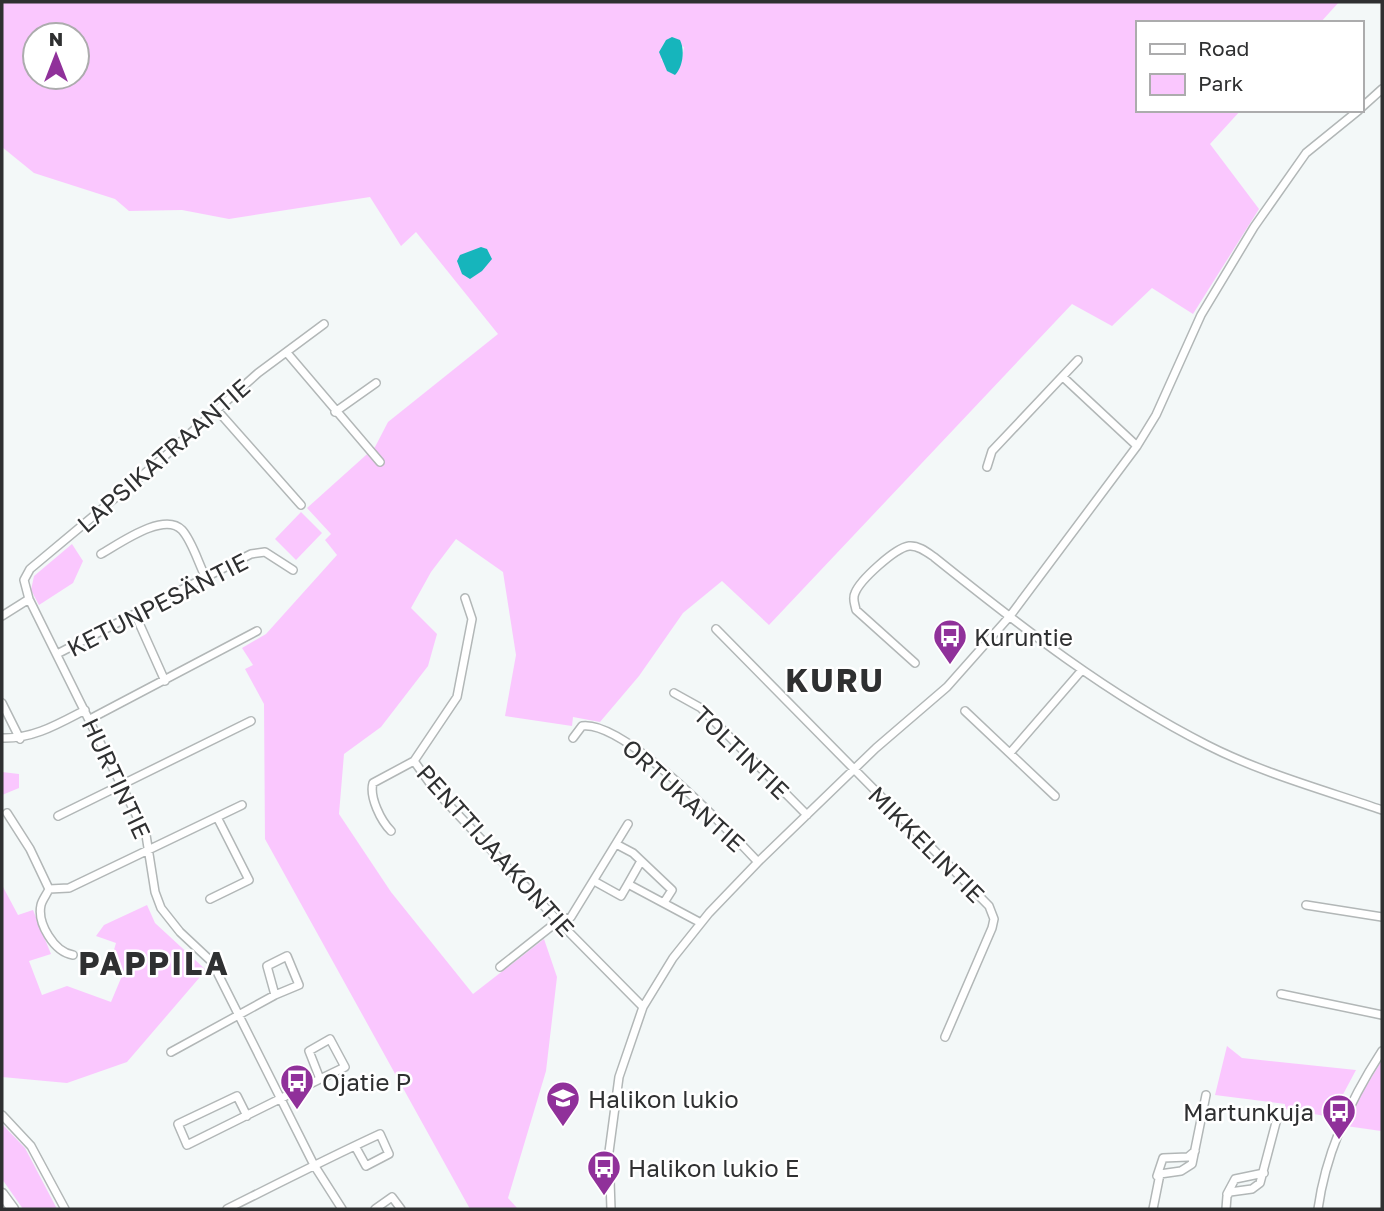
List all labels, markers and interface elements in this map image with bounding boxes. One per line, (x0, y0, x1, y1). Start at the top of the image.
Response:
north arrow (21, 21, 91, 91)
legend (1136, 21, 1363, 112)
text: N (49, 27, 63, 50)
text: Road (1198, 35, 1249, 61)
text: Park (1198, 70, 1244, 96)
street label: LAPSIKATRAANTIE (71, 372, 255, 538)
street label: KETUNPESÄNTIE (62, 546, 252, 662)
bus stop icon: Kuruntie (931, 617, 969, 666)
place label: Kuruntie (974, 622, 1073, 651)
district label: KURU (785, 661, 885, 699)
street label: TOLTINTIE (688, 699, 796, 805)
street label: HURTINTIE (76, 713, 158, 843)
street label: ORTUKANTIE (617, 732, 751, 858)
street label: PENTTIJAAKONTIE (411, 758, 581, 942)
street label: MIKKELINTIE (863, 780, 991, 908)
district label: PAPPILA (78, 944, 230, 982)
bus stop icon: Ojatie P (278, 1062, 316, 1111)
place label: Ojatie P (322, 1067, 411, 1096)
school or university icon: Halikon lukio (544, 1079, 582, 1128)
place label: Halikon lukio (588, 1084, 739, 1113)
bus stop icon: Martunkuja (1320, 1092, 1358, 1141)
place label: Martunkuja (1183, 1097, 1314, 1126)
bus stop icon: Halikon lukio E (585, 1148, 623, 1197)
place label: Halikon lukio E (628, 1153, 799, 1182)

